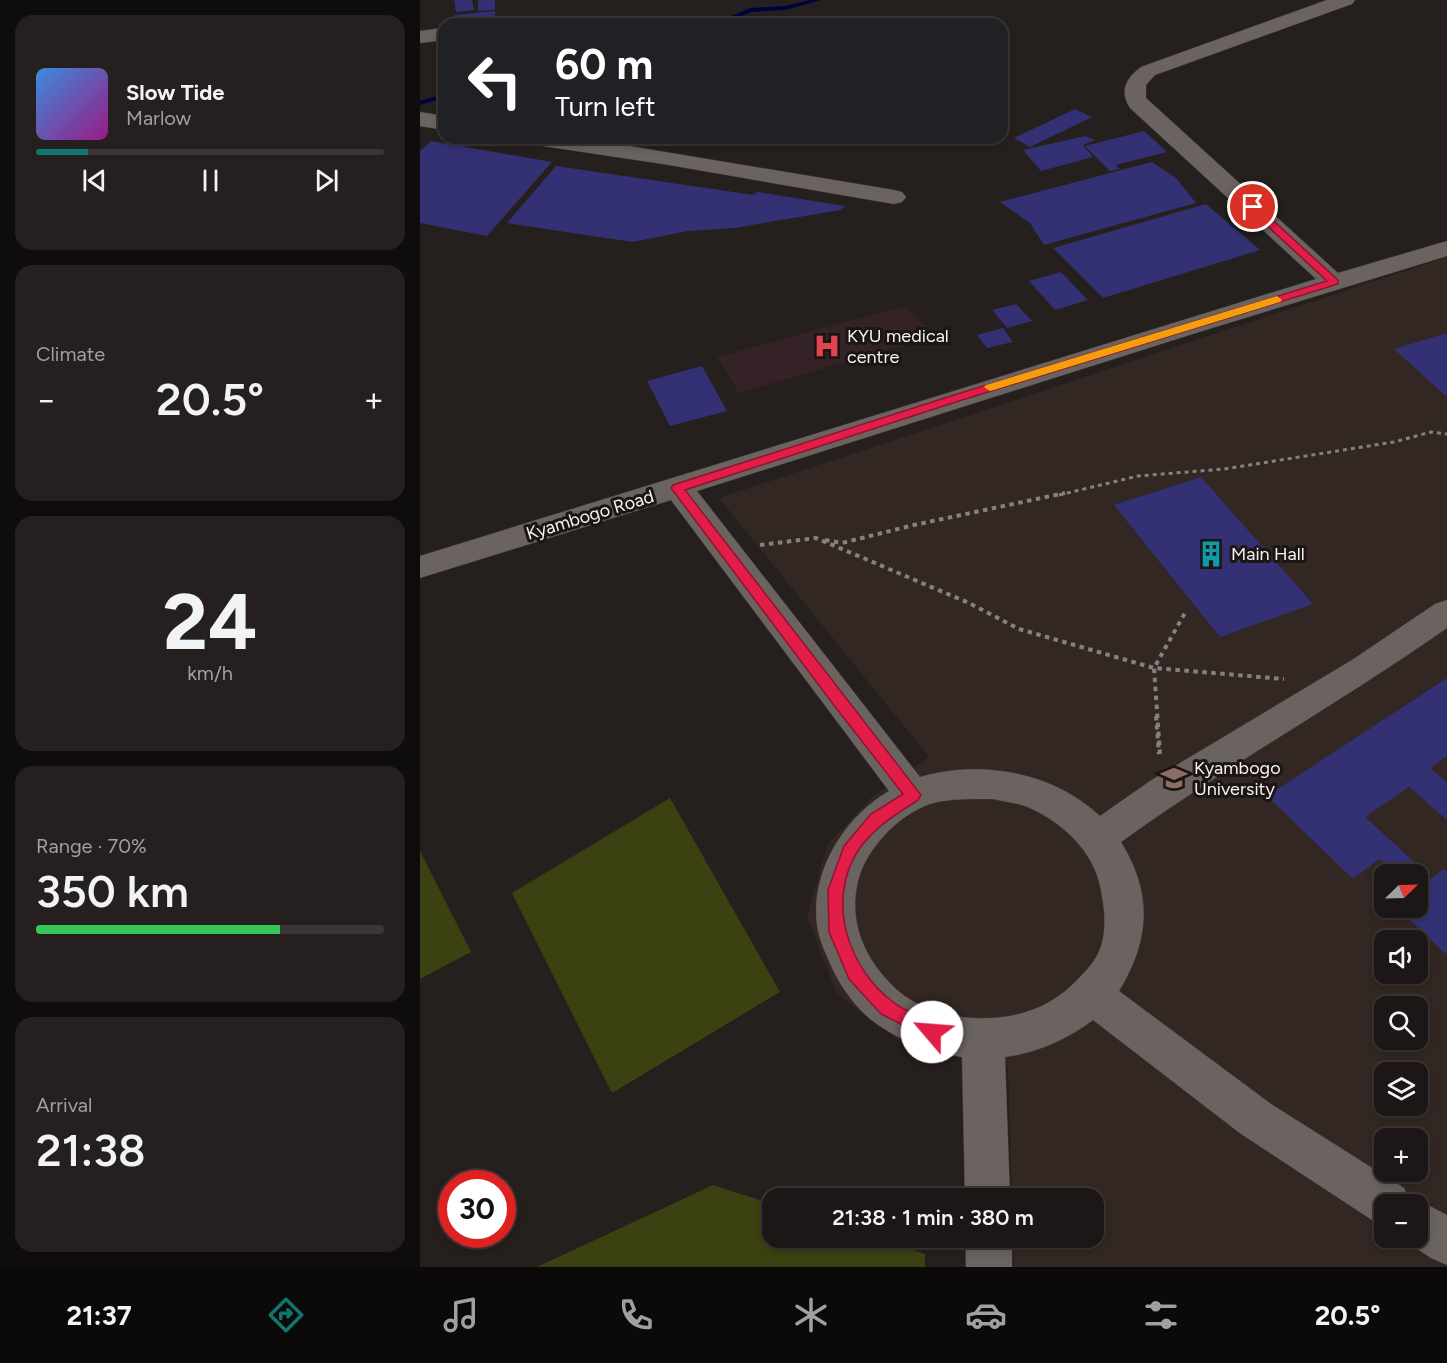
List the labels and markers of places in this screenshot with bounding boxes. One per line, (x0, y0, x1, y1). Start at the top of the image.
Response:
pin (1227, 181, 1278, 232)
place label: KYU medical centre (847, 325, 949, 368)
hospital icon: KYU medical centre (812, 331, 842, 361)
building icon: Main Hall (1196, 539, 1226, 569)
place label: Main Hall (1231, 543, 1305, 565)
place label: Kyambogo University (1194, 757, 1281, 800)
school or university icon: Kyambogo University (1159, 763, 1189, 793)

